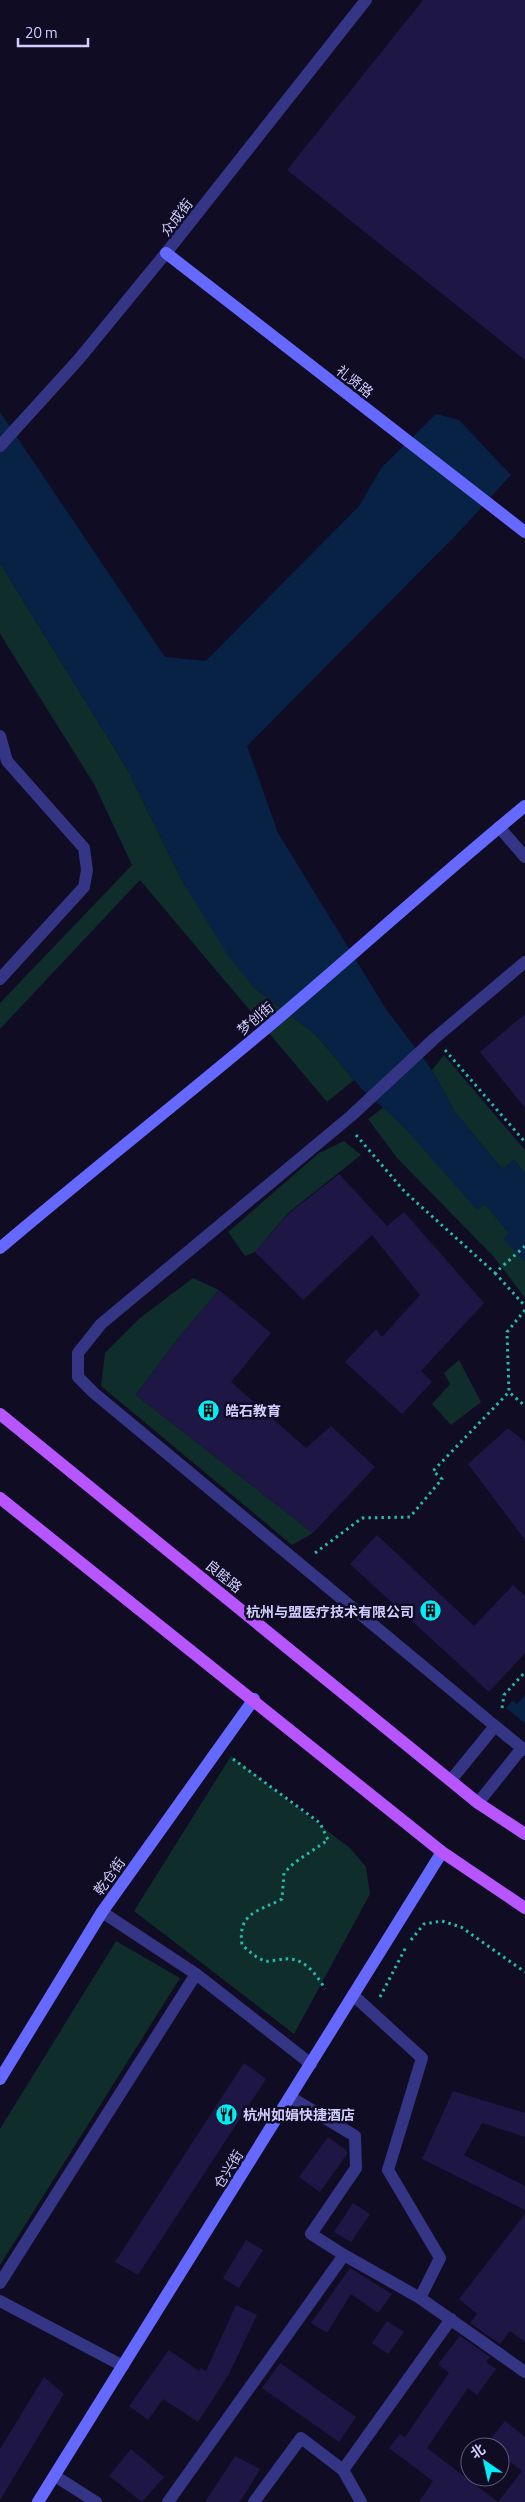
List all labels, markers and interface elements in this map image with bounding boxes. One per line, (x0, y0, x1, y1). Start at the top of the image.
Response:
scale bar (18, 15, 88, 47)
text: 20 m (25, 21, 58, 44)
street label: 众成街 (155, 194, 197, 240)
street label: 礼贤路 (332, 360, 378, 402)
street label: 梦创街 (232, 996, 278, 1040)
building icon: 皓石教育 (197, 1398, 221, 1422)
place label: 皓石教育 (225, 1400, 281, 1421)
street label: 良睦路 (201, 1555, 247, 1597)
building icon: 杭州与盟医疗技术有限公司 (418, 1599, 442, 1623)
place label: 杭州与盟医疗技术有限公司 (246, 1601, 414, 1622)
street label: 乾仓街 (88, 1853, 130, 1899)
restaurant icon: 杭州如娟快捷酒店 (215, 2102, 239, 2126)
place label: 杭州如娟快捷酒店 (243, 2104, 355, 2125)
street label: 仓兴街 (208, 2146, 248, 2192)
north arrow (460, 2437, 510, 2487)
text: 北 (466, 2438, 489, 2463)

